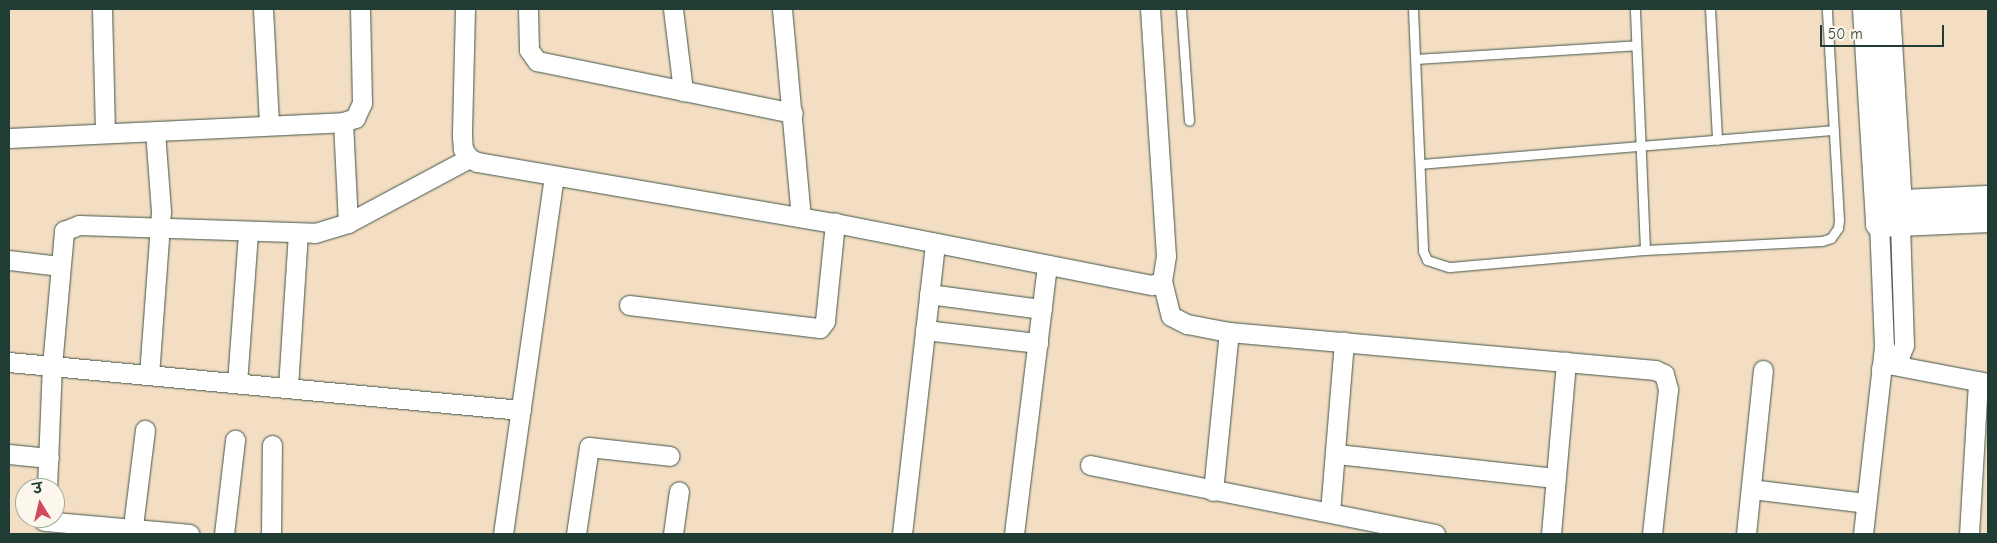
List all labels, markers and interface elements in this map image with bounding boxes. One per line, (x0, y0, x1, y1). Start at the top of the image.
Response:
scale bar (1822, 15, 1946, 47)
text: 50 m (1828, 25, 1863, 43)
north arrow (15, 478, 65, 528)
text: उ (32, 480, 44, 498)

